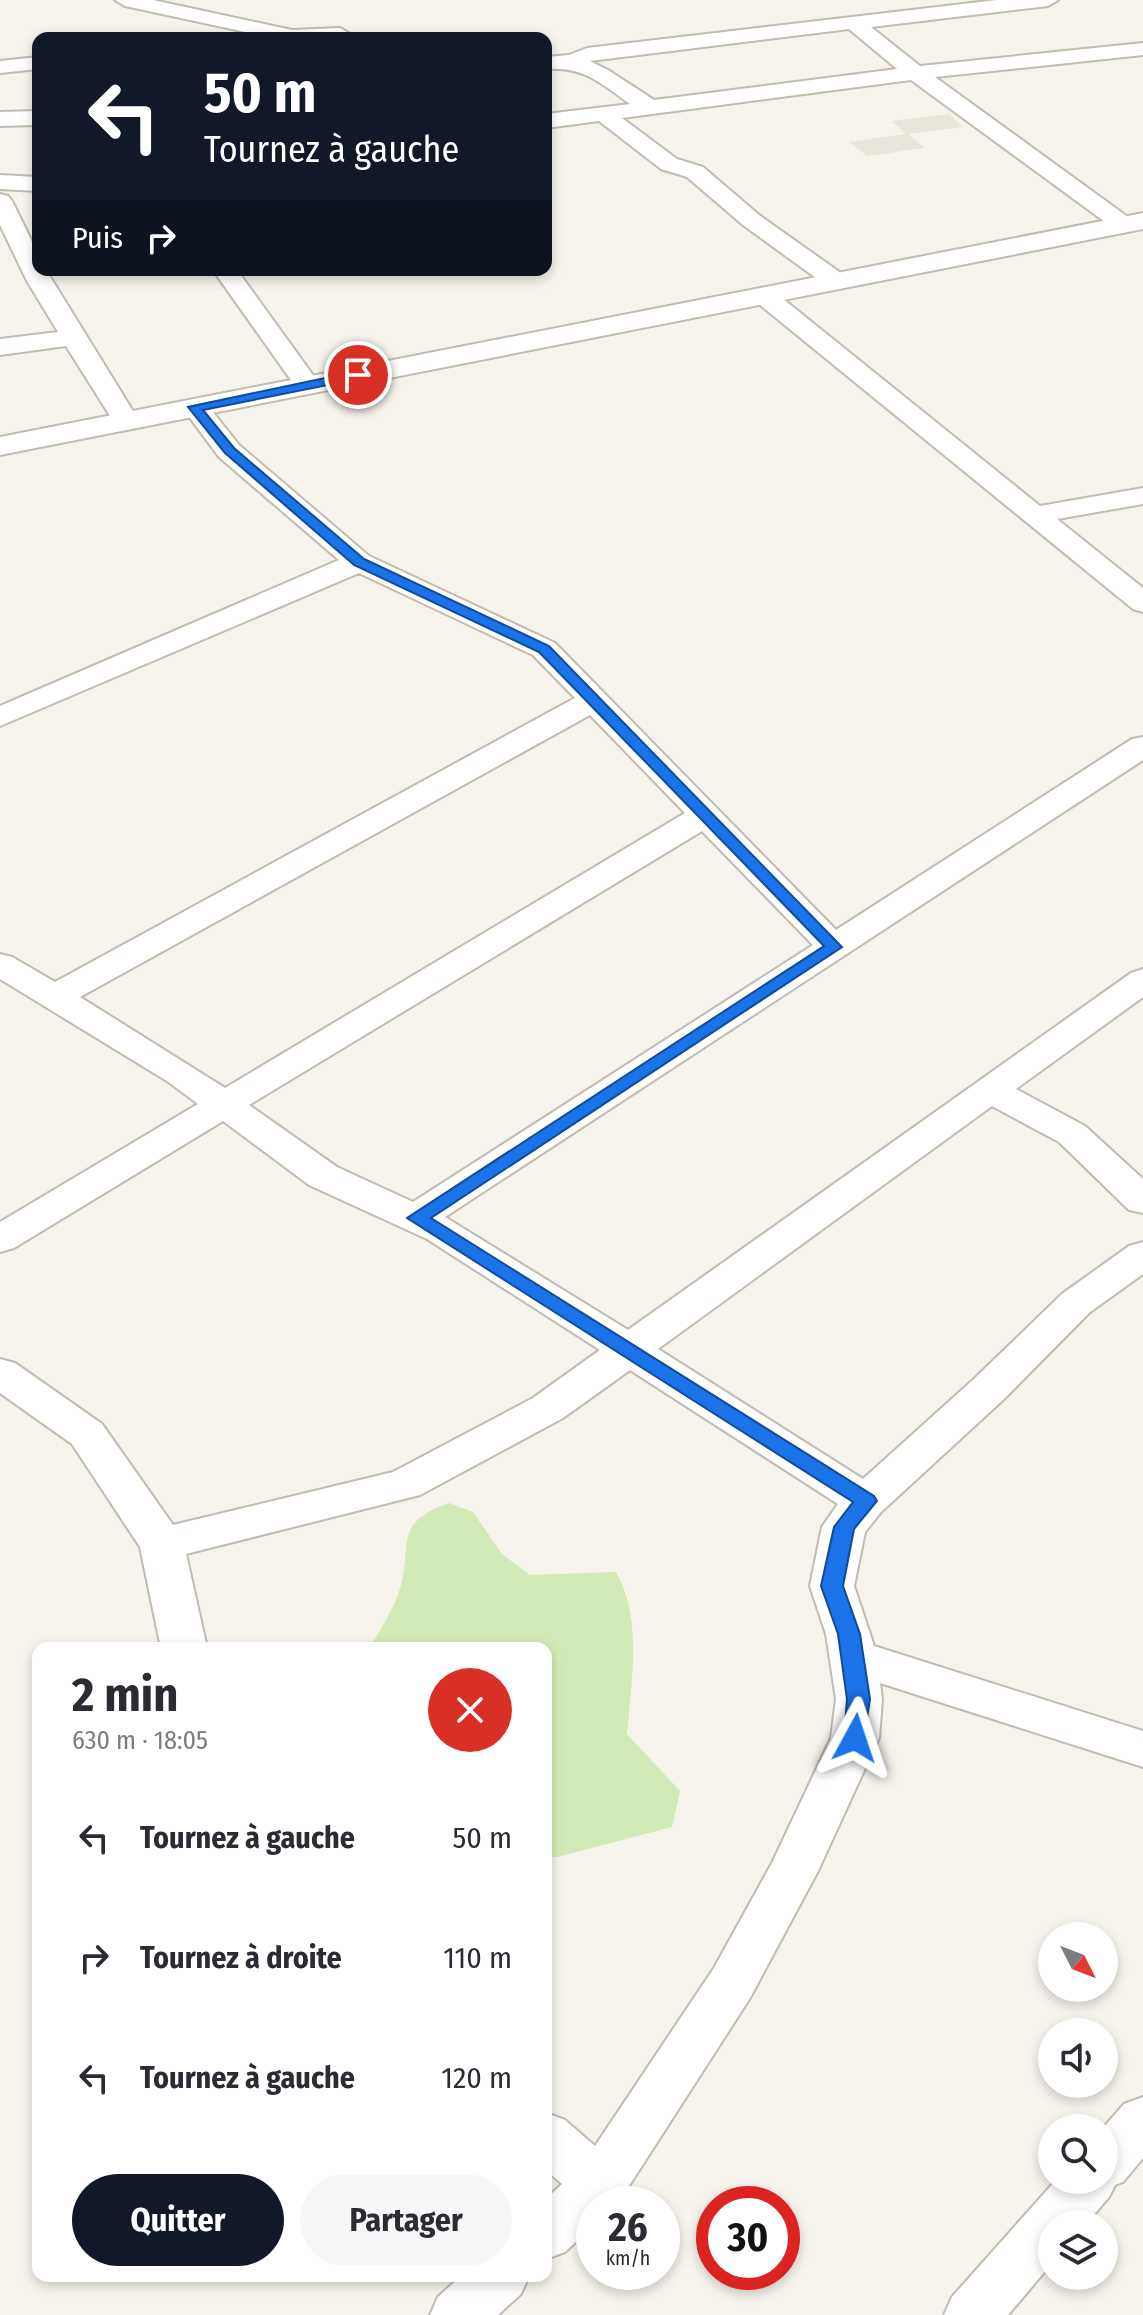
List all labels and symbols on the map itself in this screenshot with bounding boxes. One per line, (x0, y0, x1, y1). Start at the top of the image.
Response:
pin (324, 341, 392, 409)
position arrow (813, 1696, 897, 1780)
north arrow (1038, 1922, 1118, 2002)
speed limit sign: 30 (696, 2186, 800, 2290)

